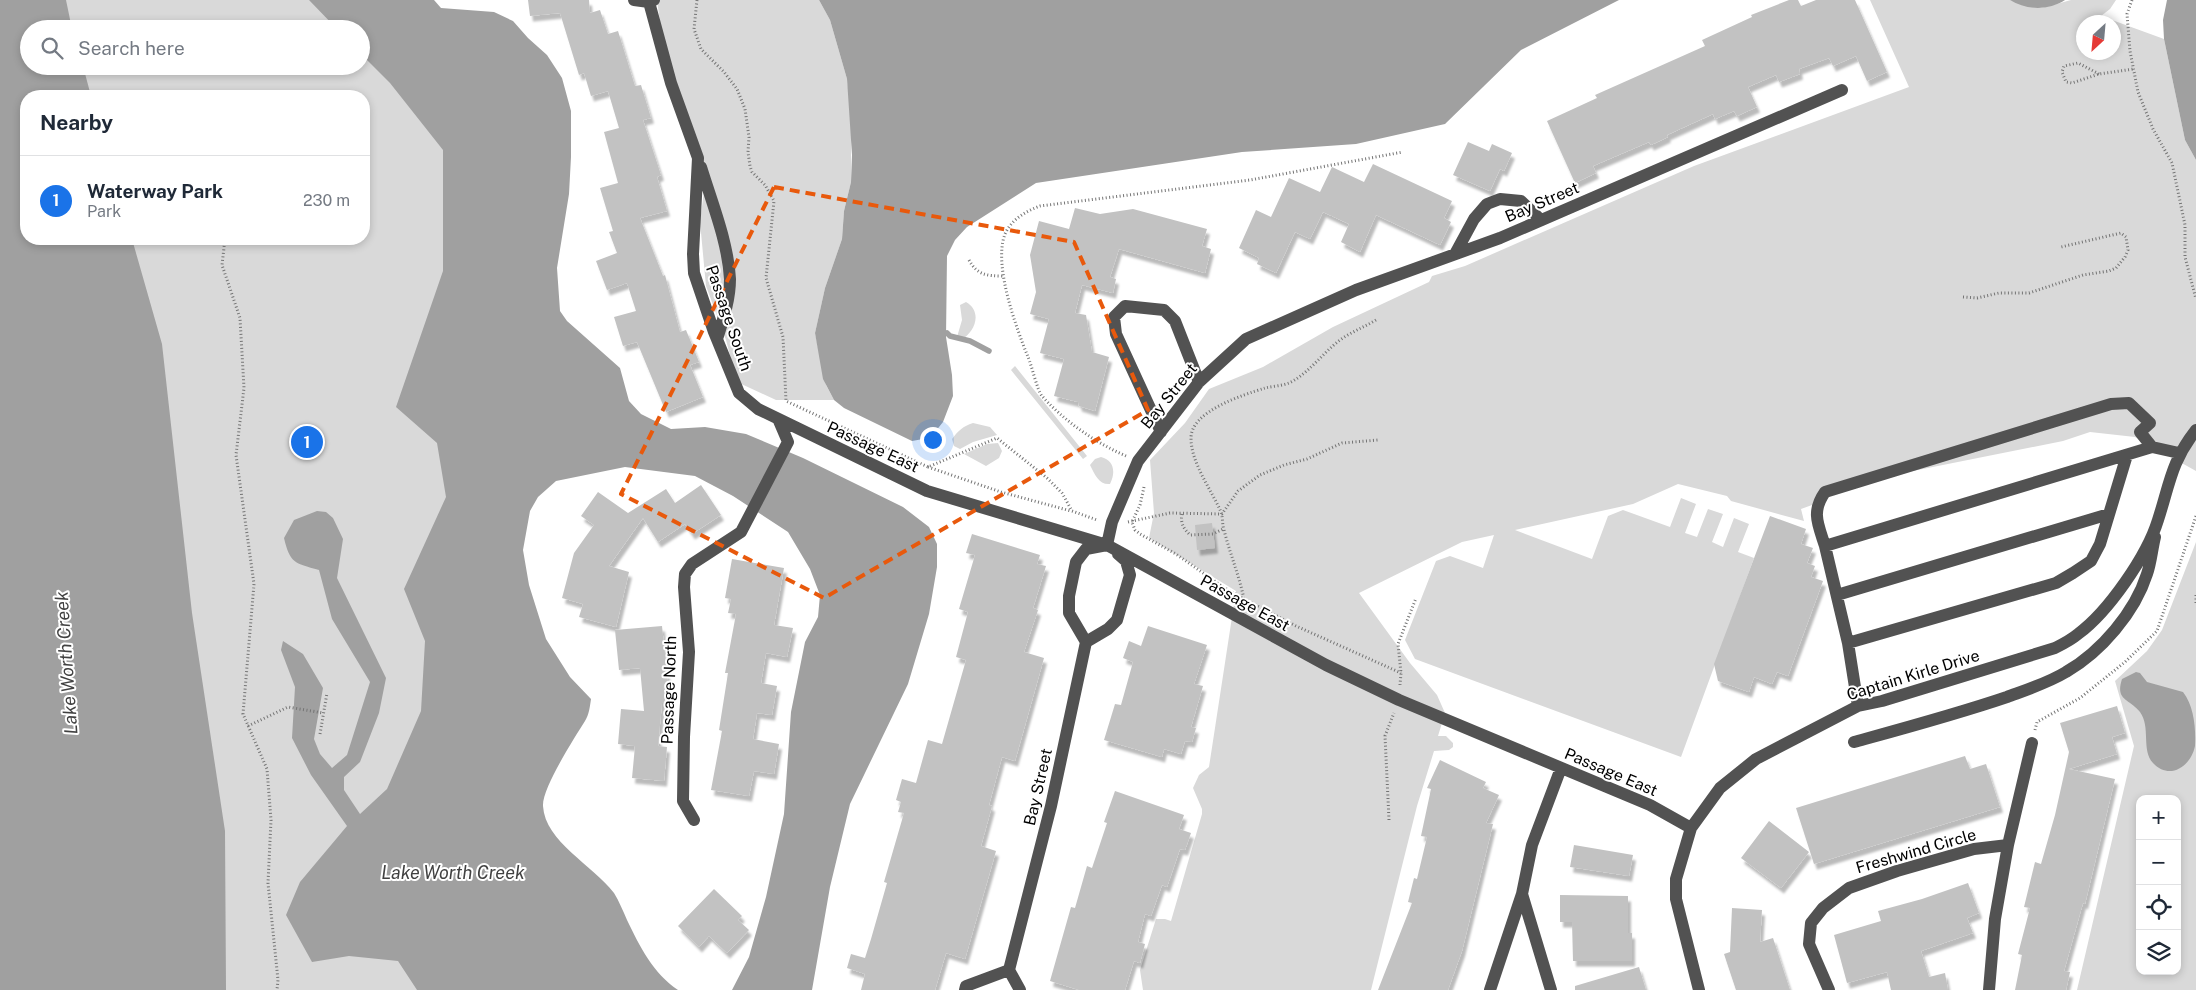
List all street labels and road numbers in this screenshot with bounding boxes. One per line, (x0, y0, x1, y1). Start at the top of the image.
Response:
street label: Bay Street (1502, 178, 1582, 226)
street label: Passage South (702, 262, 756, 374)
street label: Bay Street (1137, 360, 1201, 432)
street label: Passage East (824, 417, 922, 477)
street label: Passage East (1197, 571, 1293, 635)
street label: Passage North (658, 635, 680, 745)
street label: Captain Kirle Drive (1844, 646, 1982, 704)
street label: Passage East (1562, 744, 1660, 800)
street label: Bay Street (1020, 747, 1056, 827)
street label: Freshwind Circle (1854, 825, 1978, 877)

